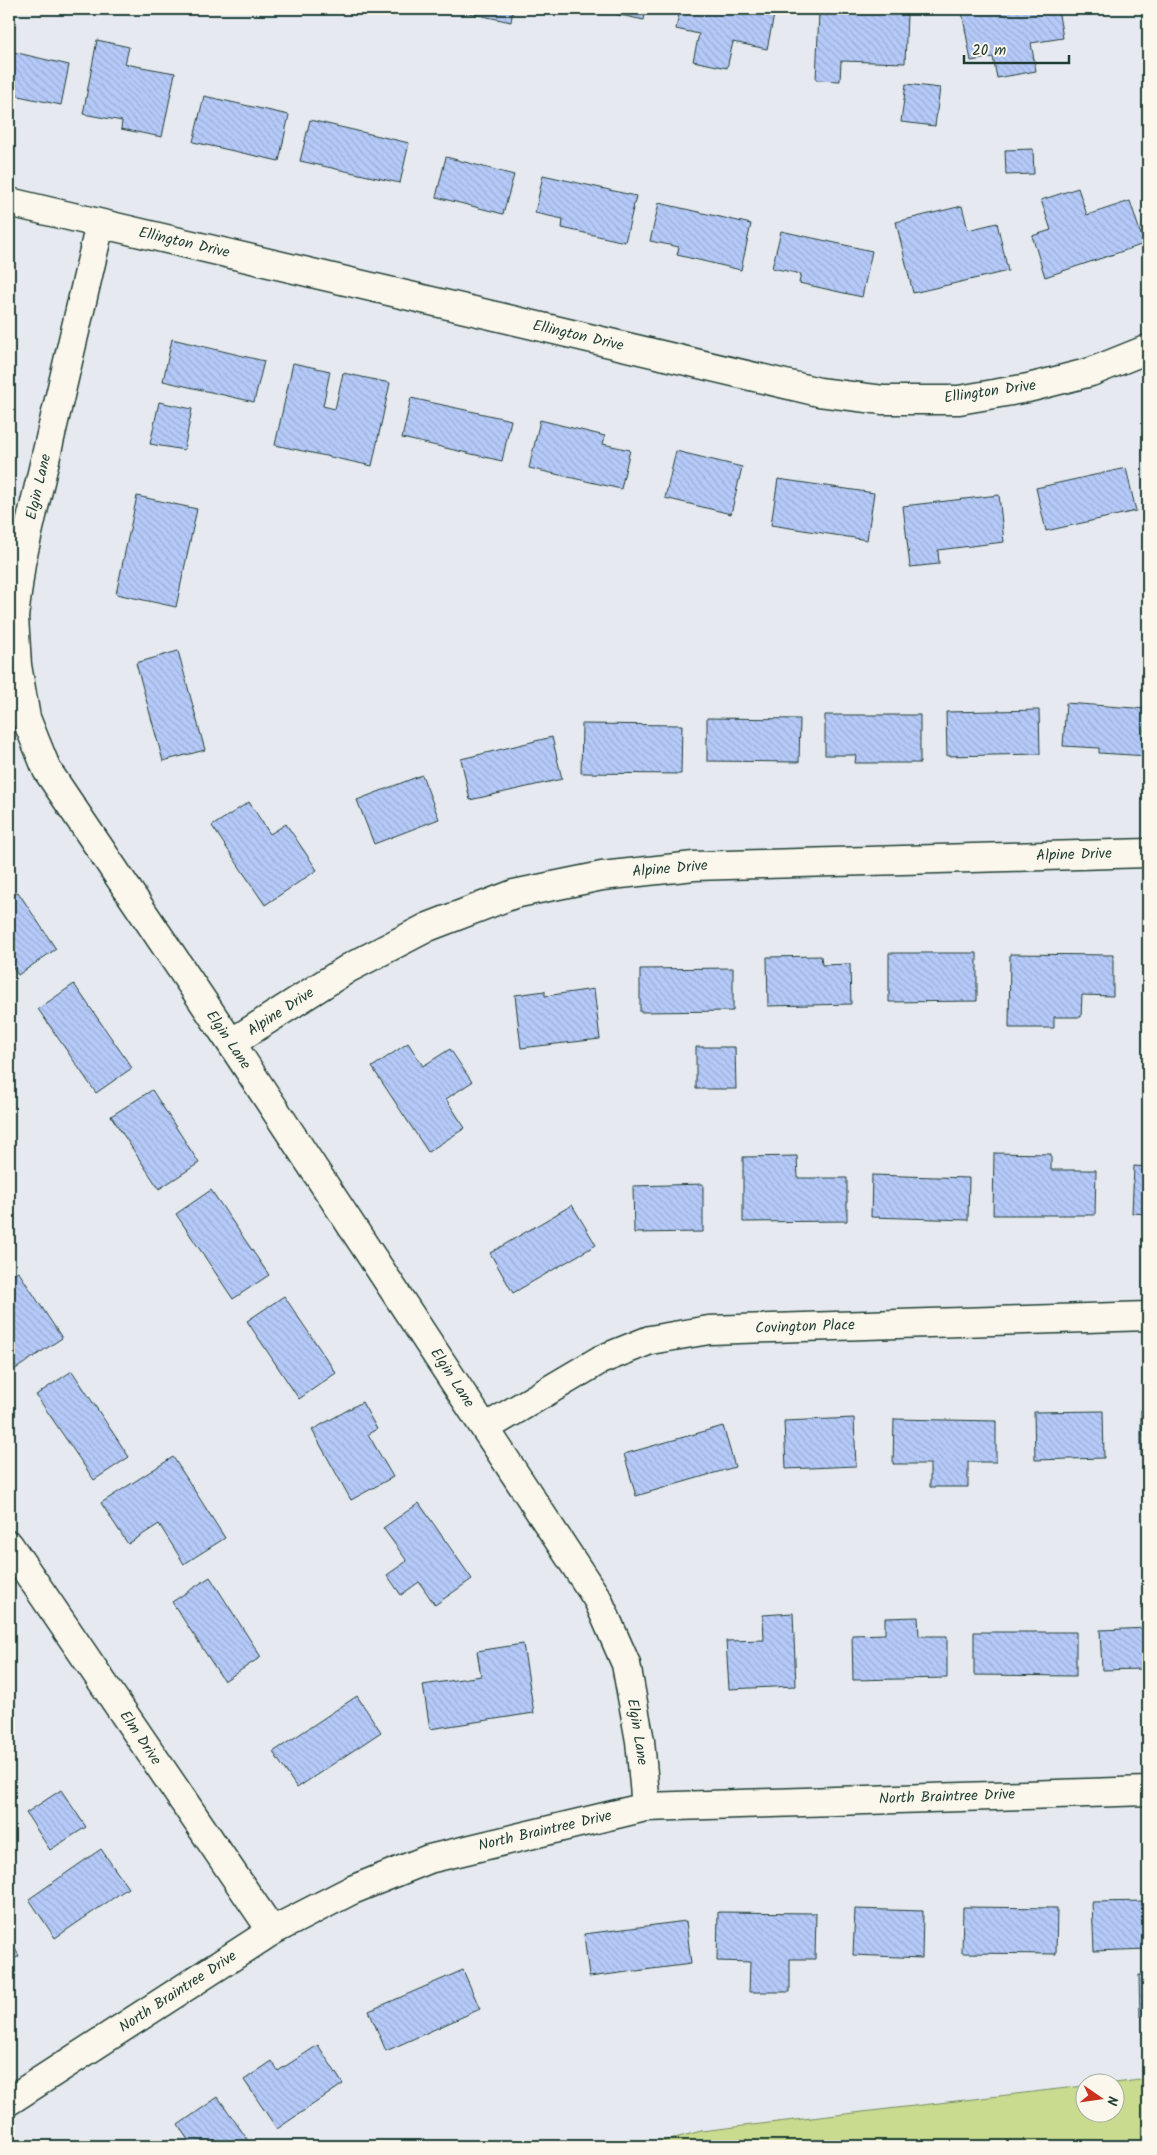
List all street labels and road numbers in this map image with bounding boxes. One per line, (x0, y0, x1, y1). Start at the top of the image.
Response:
street label: Ellington Drive (136, 221, 232, 265)
street label: Ellington Drive (530, 314, 626, 358)
street label: Ellington Drive (942, 374, 1038, 410)
street label: Elgin Lane (20, 451, 58, 522)
street label: Alpine Drive (1036, 842, 1112, 868)
street label: Alpine Drive (631, 854, 709, 884)
street label: Alpine Drive (243, 981, 319, 1043)
street label: Elgin Lane (199, 1005, 257, 1075)
street label: Covington Place (755, 1313, 855, 1341)
street label: Elgin Lane (424, 1343, 480, 1413)
street label: Elgin Lane (620, 1697, 654, 1767)
street label: Elm Drive (113, 1706, 167, 1770)
street label: North Braintree Drive (878, 1783, 1016, 1811)
street label: North Braintree Drive (476, 1804, 614, 1858)
street label: North Braintree Drive (114, 1945, 242, 2039)

